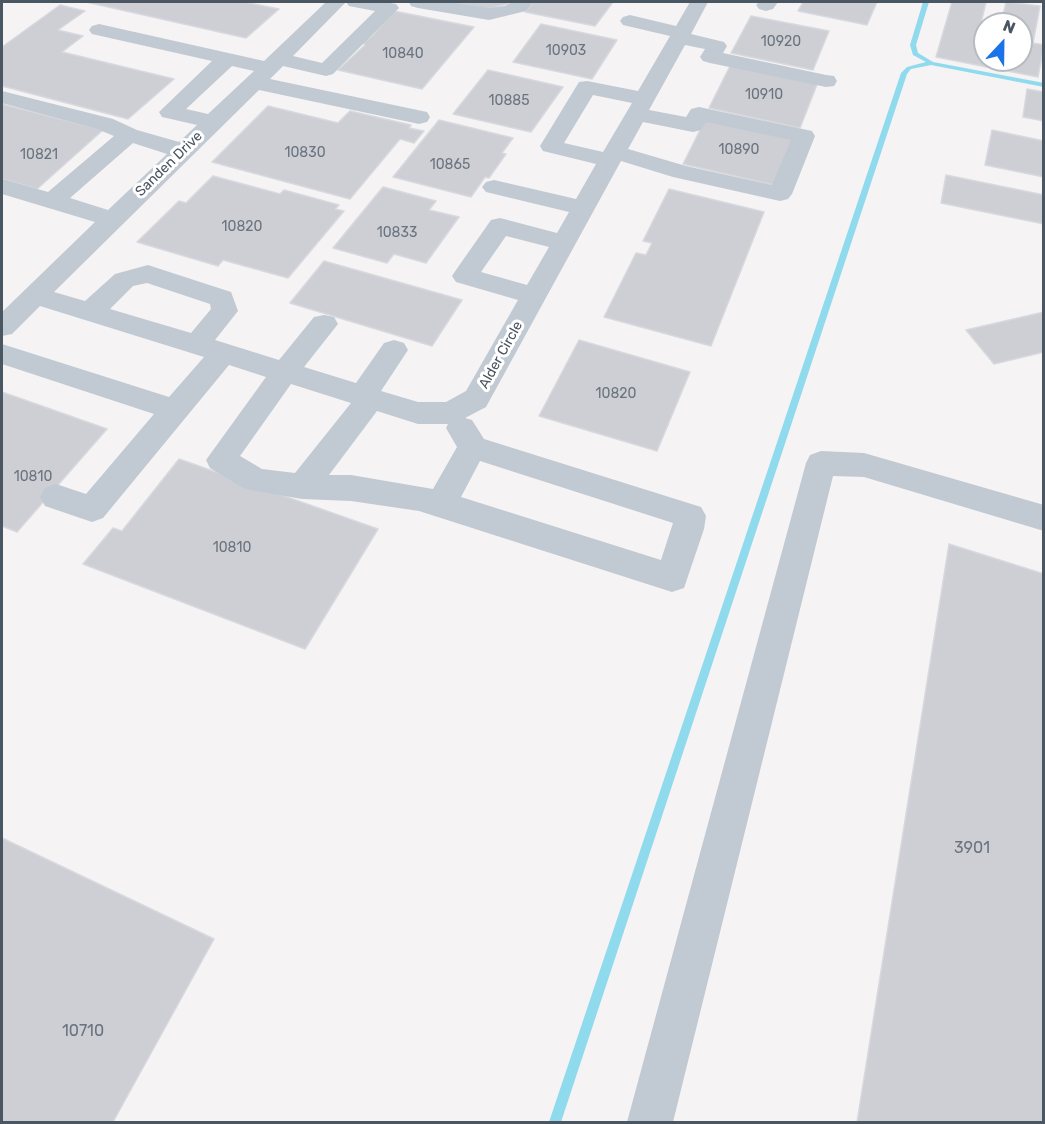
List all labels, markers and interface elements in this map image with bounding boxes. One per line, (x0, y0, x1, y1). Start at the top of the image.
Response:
north arrow (973, 12, 1033, 72)
text: N (1000, 16, 1018, 38)
house number: 10920 (761, 34, 801, 50)
house number: 10903 (546, 43, 586, 59)
house number: 10840 (382, 46, 424, 62)
house number: 10910 (745, 87, 783, 103)
house number: 10885 (488, 93, 530, 109)
street label: Sanden Drive (132, 128, 206, 200)
house number: 10890 (719, 142, 759, 158)
house number: 10830 (284, 145, 326, 161)
house number: 10821 (20, 147, 58, 163)
house number: 10865 (430, 157, 470, 173)
house number: 10820 (222, 219, 262, 235)
house number: 10833 (377, 225, 417, 241)
street label: Alder Circle (476, 318, 526, 392)
house number: 10820 (596, 386, 636, 402)
house number: 10810 (14, 469, 52, 485)
house number: 10810 (213, 540, 251, 556)
house number: 3901 (954, 838, 990, 858)
house number: 10710 (62, 1021, 104, 1041)

